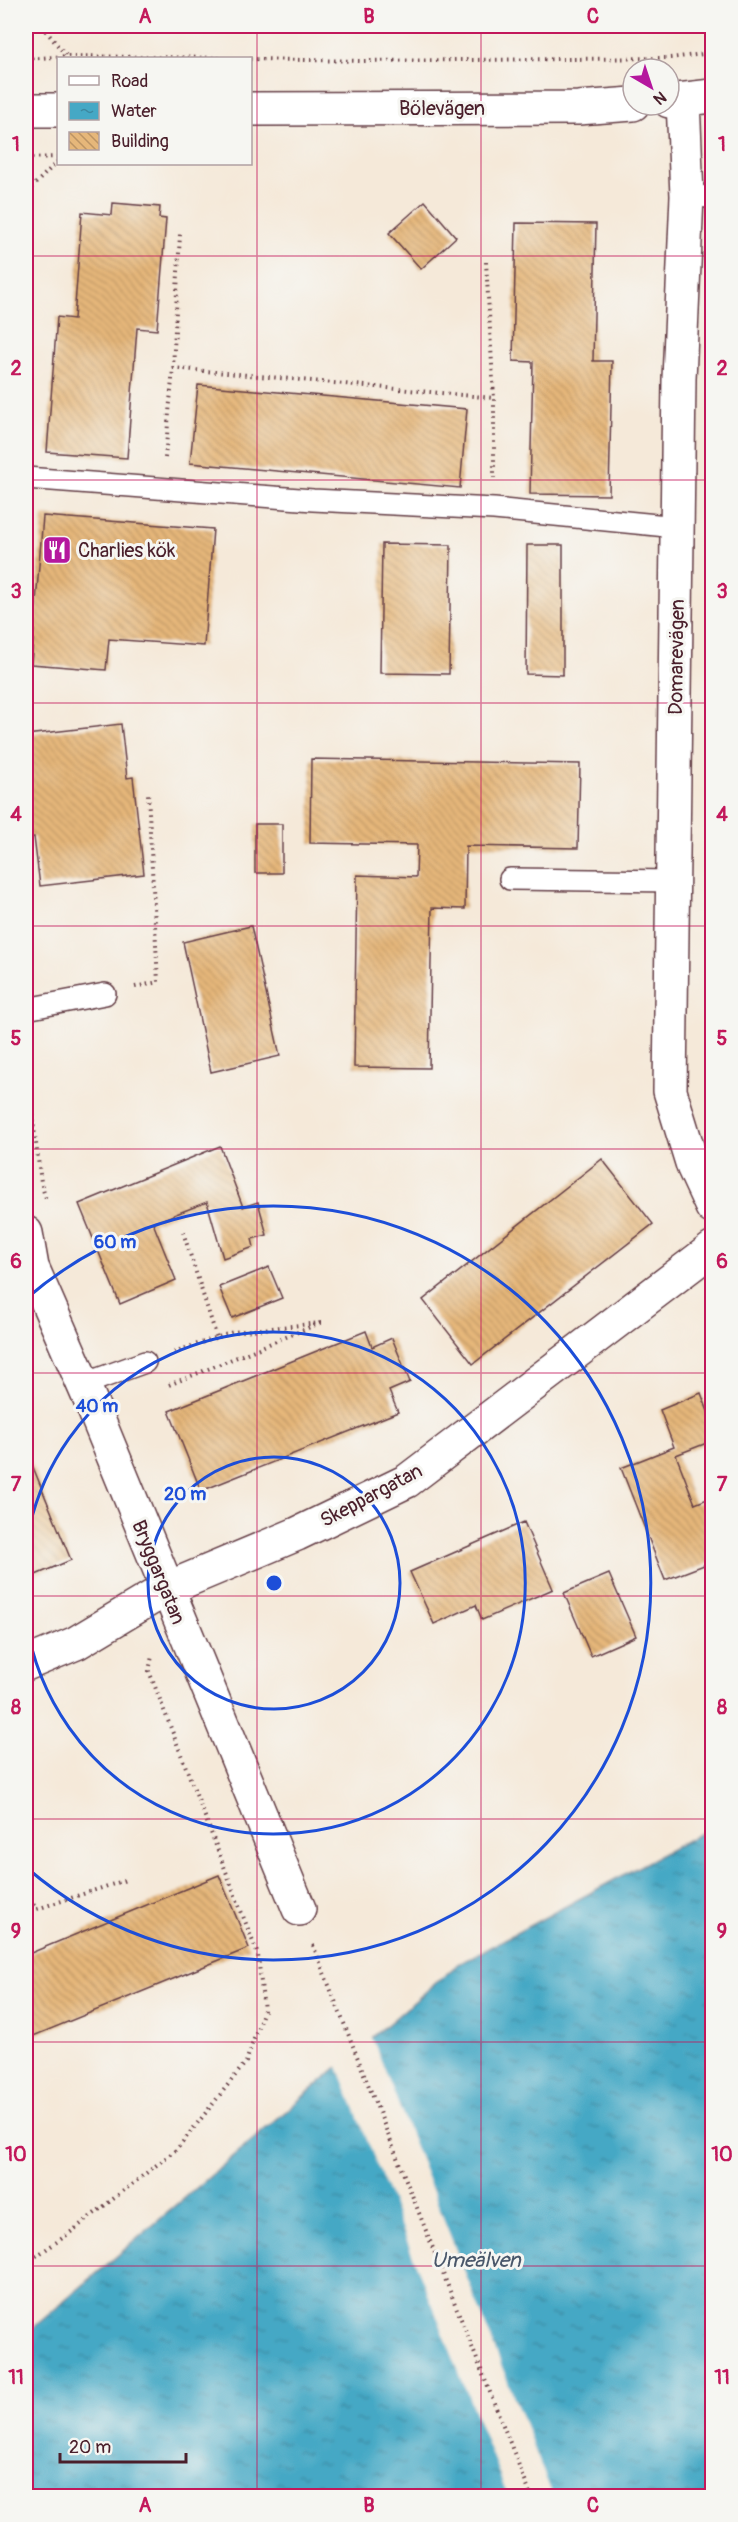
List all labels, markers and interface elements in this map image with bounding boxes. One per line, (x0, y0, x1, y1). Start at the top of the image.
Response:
text: A (139, 4, 152, 29)
text: B (363, 4, 375, 29)
text: C (587, 4, 599, 29)
legend (57, 57, 252, 165)
north arrow (621, 57, 681, 117)
text: Road (111, 70, 148, 93)
text: N (649, 87, 670, 109)
street label: Bölevägen (399, 96, 485, 121)
text: Water (111, 100, 157, 123)
text: Building (111, 130, 169, 153)
text: 1 (12, 132, 20, 157)
text: 1 (718, 132, 726, 157)
text: 2 (10, 356, 22, 381)
text: 2 (716, 356, 728, 381)
restaurant icon: Charlies kök (41, 534, 73, 566)
place label: Charlies kök (78, 538, 176, 563)
text: 3 (10, 579, 22, 604)
text: 3 (716, 579, 728, 604)
street label: Domarevägen (663, 599, 690, 715)
text: 4 (10, 802, 22, 827)
text: 4 (716, 802, 728, 827)
text: 5 (11, 1026, 22, 1051)
text: 5 (717, 1026, 728, 1051)
text: 60 m (94, 1231, 136, 1254)
text: 6 (10, 1249, 22, 1274)
text: 6 (716, 1249, 728, 1274)
text: 40 m (76, 1395, 118, 1418)
street label: Skeppargatan (316, 1458, 427, 1533)
text: 7 (11, 1472, 22, 1497)
text: 7 (717, 1472, 728, 1497)
text: 20 m (164, 1483, 206, 1506)
street label: Bryggargatan (126, 1516, 191, 1628)
centre of rings (264, 1573, 284, 1593)
text: 8 (11, 1695, 21, 1720)
text: 8 (717, 1695, 727, 1720)
text: 9 (11, 1919, 21, 1944)
text: 9 (717, 1919, 727, 1944)
text: 10 (5, 2142, 27, 2167)
text: 10 (711, 2142, 733, 2167)
water label: Umeälven (431, 2247, 522, 2274)
text: 11 (8, 2365, 24, 2390)
text: 11 (714, 2365, 730, 2390)
scale bar (60, 2426, 186, 2464)
text: 20 m (69, 2436, 111, 2459)
text: A (139, 2493, 152, 2518)
text: B (363, 2493, 375, 2518)
text: C (587, 2493, 599, 2518)

